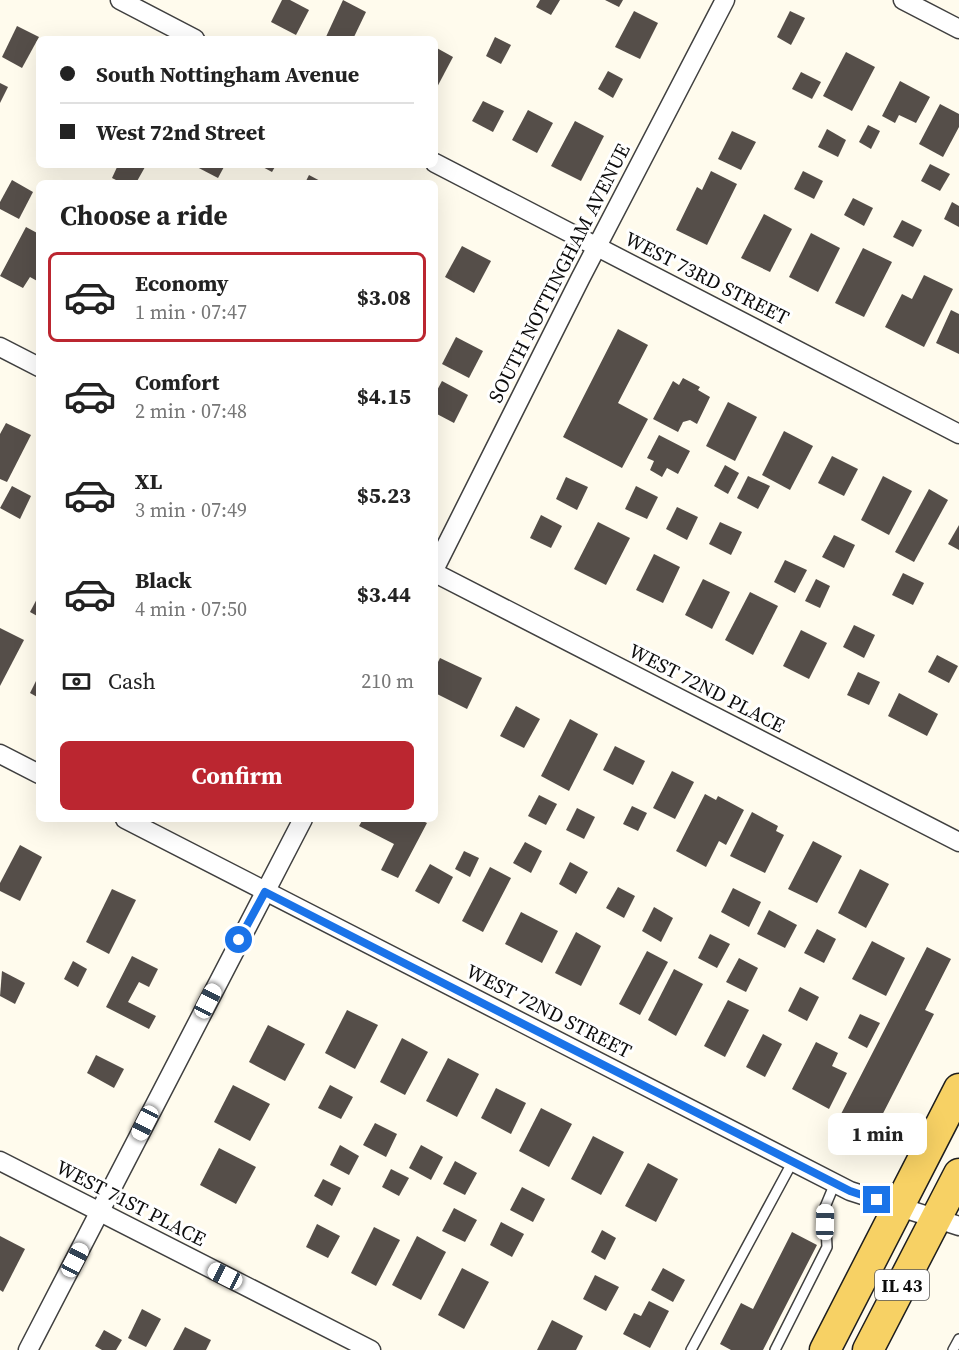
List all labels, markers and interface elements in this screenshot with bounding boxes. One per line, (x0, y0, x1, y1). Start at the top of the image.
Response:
text: South Nottingham Avenue (96, 59, 359, 89)
text: West 72nd Street (96, 117, 265, 147)
street label: SOUTH NOTTINGHAM AVENUE (481, 139, 637, 407)
text: Choose a ride (60, 197, 228, 234)
street label: WEST 73RD STREET (620, 224, 794, 332)
text: Economy (135, 268, 229, 298)
icon: car (63, 270, 117, 324)
text: $3.08 (357, 282, 411, 312)
text: 1 min · 07:47 (135, 298, 247, 326)
text: Comfort (135, 367, 219, 397)
icon: car (63, 369, 117, 423)
text: $4.15 (357, 381, 411, 411)
text: 2 min · 07:48 (135, 397, 247, 425)
text: XL (135, 466, 162, 496)
icon: car (63, 468, 117, 522)
text: $5.23 (357, 480, 411, 510)
text: 3 min · 07:49 (135, 496, 247, 524)
text: Black (135, 565, 192, 595)
icon: car (63, 567, 117, 621)
text: $3.44 (357, 579, 411, 609)
text: 4 min · 07:50 (135, 595, 247, 623)
street label: WEST 72ND PLACE (624, 637, 790, 739)
icon: cash (60, 665, 93, 698)
text: Cash (108, 666, 156, 696)
text: 210 m (361, 667, 414, 695)
button: Confirm (60, 741, 414, 810)
route start (225, 926, 252, 953)
street label: WEST 72ND STREET (461, 957, 637, 1065)
car (192, 981, 224, 1021)
car (129, 1103, 161, 1143)
callout: 1 min (828, 1113, 926, 1155)
text: 1 min (852, 1120, 903, 1148)
street label: WEST 71ST PLACE (51, 1153, 211, 1253)
route end (863, 1186, 890, 1213)
car (816, 1204, 834, 1240)
car (59, 1240, 91, 1280)
car (205, 1260, 245, 1292)
road number: IL 43 (875, 1270, 929, 1300)

